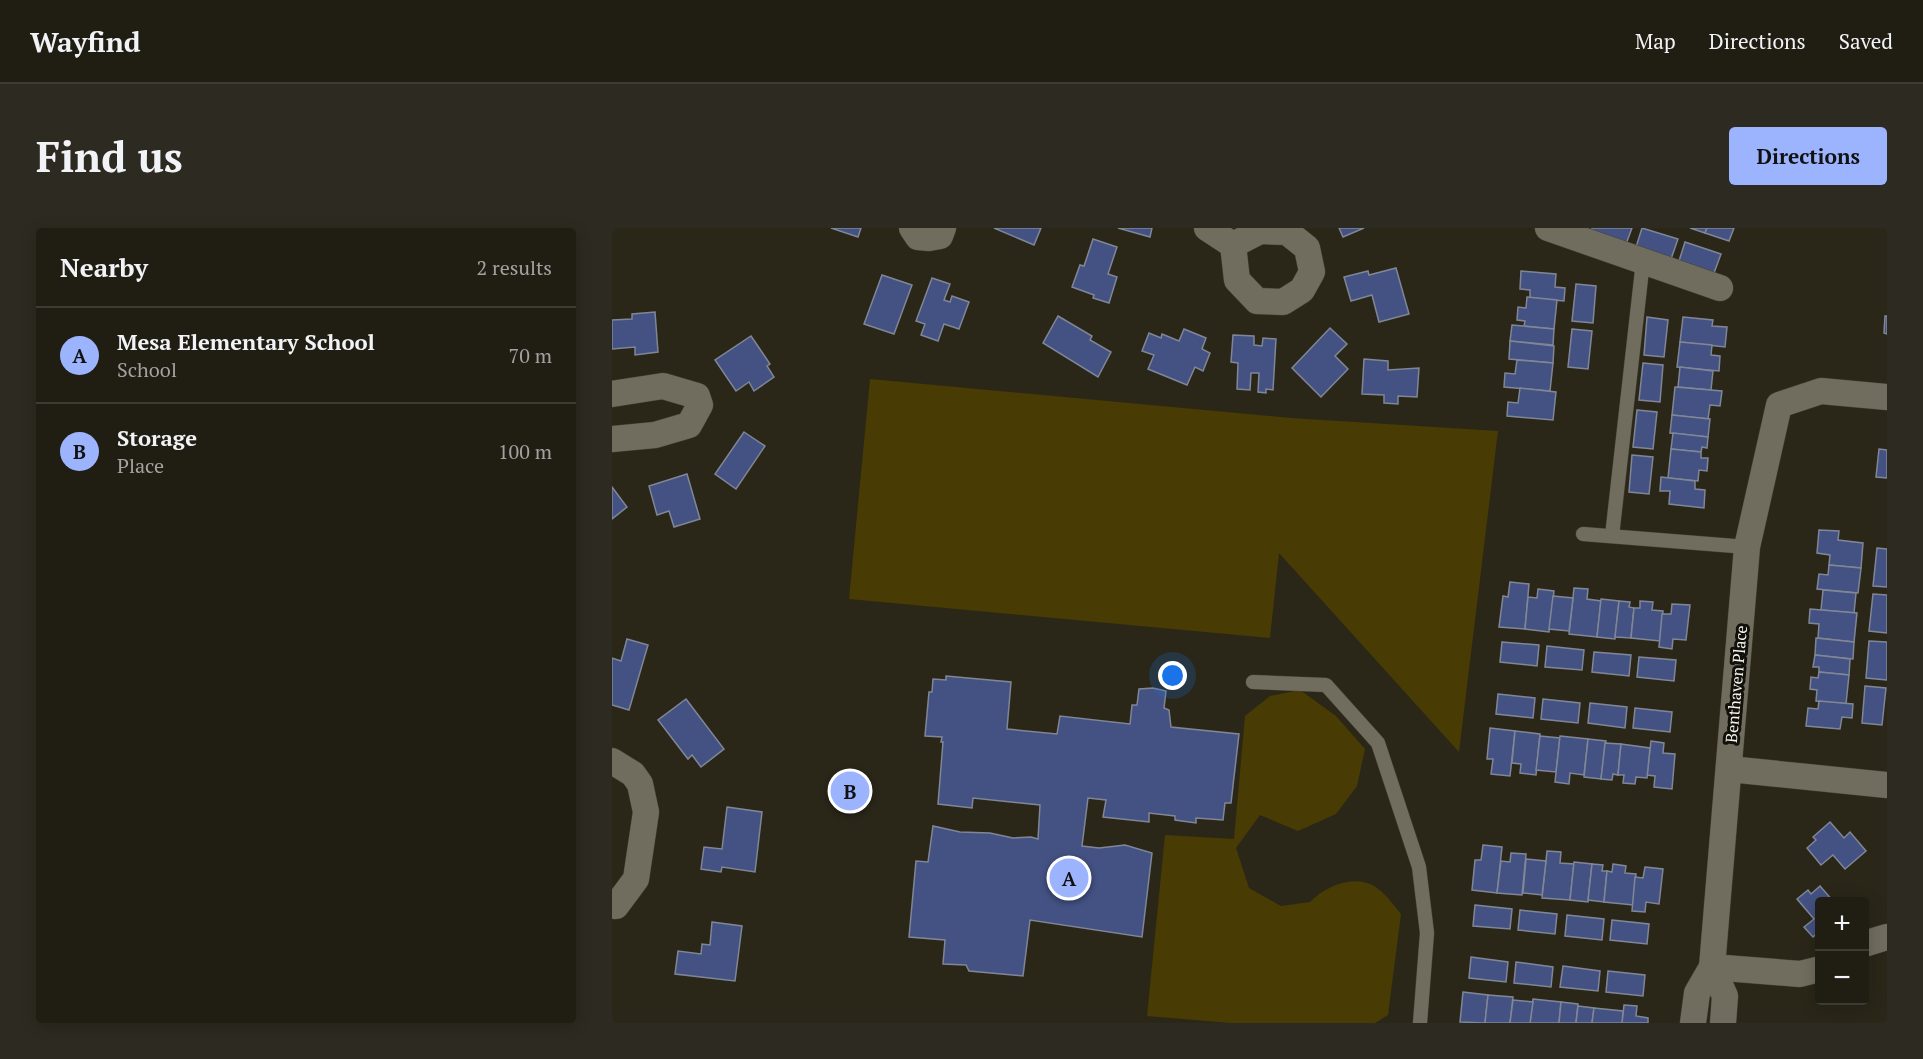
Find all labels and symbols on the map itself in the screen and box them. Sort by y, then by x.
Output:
street label: Benthaven Place [1720,624,1752,744]
your location [1158,661,1187,690]
pin: B [830,768,870,814]
pin: A [1050,856,1088,900]

